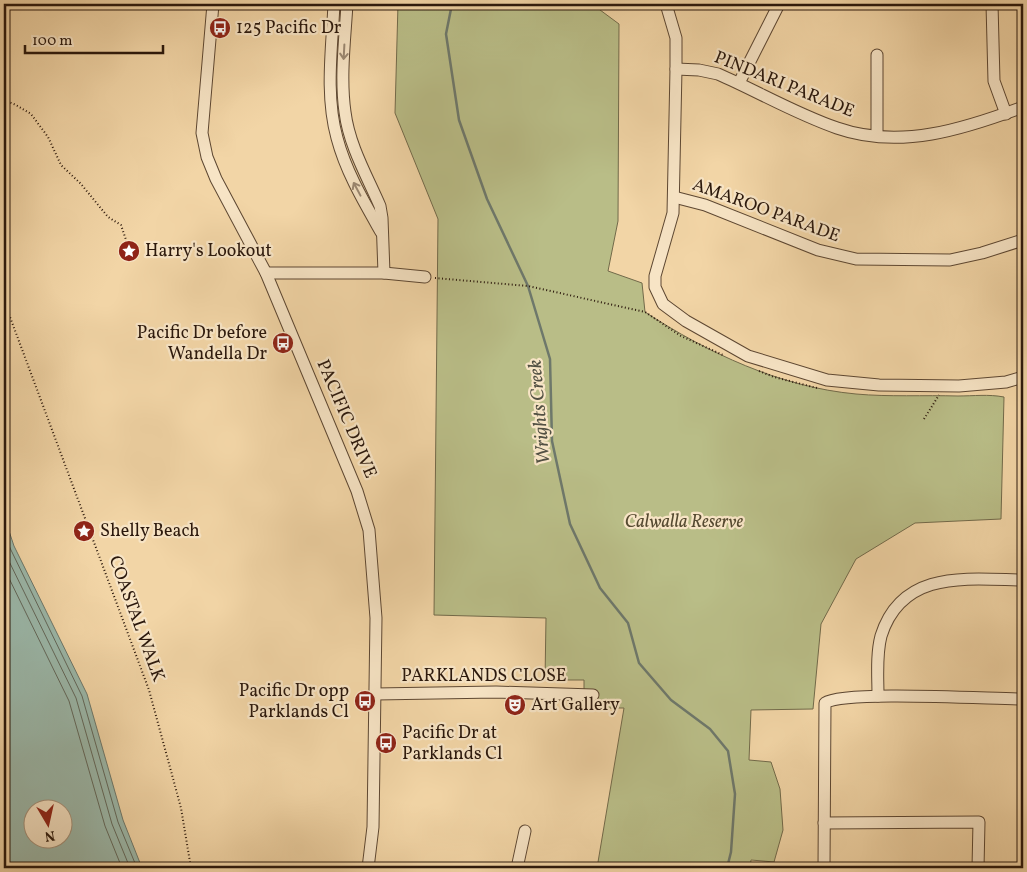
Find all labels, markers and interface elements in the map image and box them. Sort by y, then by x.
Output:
bus stop icon: 125 Pacific Dr [208,16,232,40]
place label: 125 Pacific Dr [236,16,342,41]
scale bar [25,22,162,54]
text: 100 m [32,31,72,52]
one-way arrow [340,44,349,60]
street label: PINDARI PARADE [710,45,858,125]
street label: AMAROO PARADE [689,173,844,249]
one-way arrow [352,182,362,197]
place icon: Harry's Lookout [117,239,141,263]
place label: Harry's Lookout [145,239,272,264]
place label: Pacific Dr before Wandella Dr [137,321,267,367]
bus stop icon: Pacific Dr before Wandella Dr [271,331,295,355]
street label: PACIFIC DRIVE [310,356,382,482]
water label: Wrights Creek [522,358,558,465]
park label: Calwalla Reserve [625,510,744,535]
place icon: Shelly Beach [72,519,96,543]
place label: Shelly Beach [100,519,200,544]
street label: COASTAL WALK [102,553,170,685]
street label: PARKLANDS CLOSE [401,664,567,689]
place label: Pacific Dr opp Parklands Cl [239,679,349,725]
bus stop icon: Pacific Dr opp Parklands Cl [353,689,377,713]
theatre icon: Art Gallery [503,693,527,717]
place label: Art Gallery [531,693,620,718]
place label: Pacific Dr at Parklands Cl [402,721,502,767]
bus stop icon: Pacific Dr at Parklands Cl [374,731,398,755]
north arrow [22,800,72,850]
text: N [43,825,56,846]

